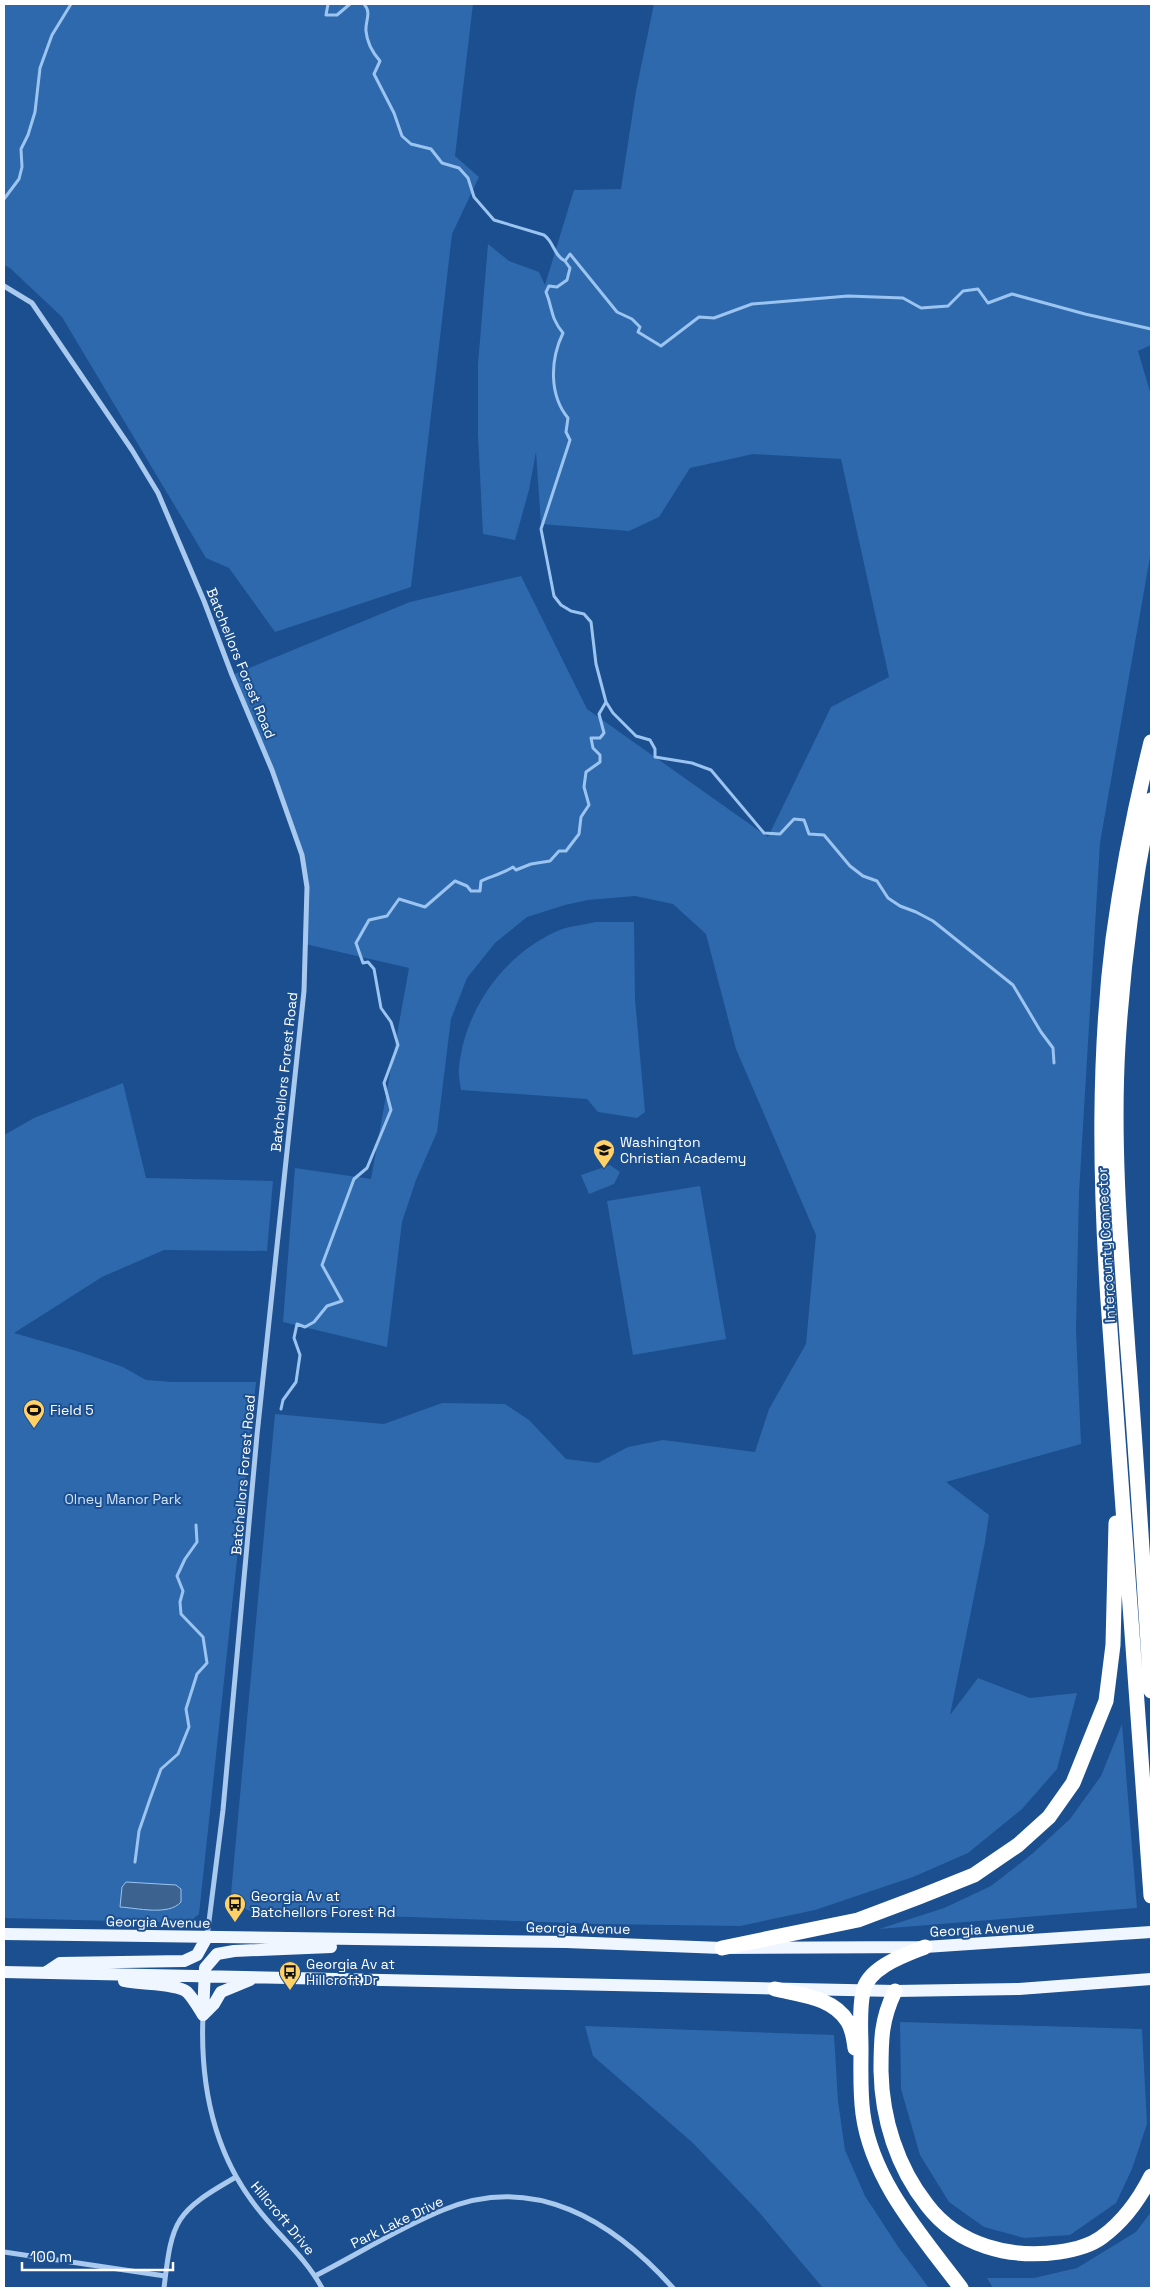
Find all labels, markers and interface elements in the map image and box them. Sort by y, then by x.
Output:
street label: Batchellors Forest Road [203,585,279,741]
street label: Batchellors Forest Road [267,991,301,1153]
place label: Washington Christian Academy [620,1133,746,1167]
school or university icon: Washington Christian Academy [592,1138,616,1169]
street label: Intercounty Connector [1093,1167,1119,1323]
street label: Batchellors Forest Road [227,1394,259,1556]
sports icon: Field 5 [22,1398,46,1429]
place label: Field 5 [50,1401,94,1419]
park label: Olney Manor Park [64,1490,182,1508]
place label: Georgia Av at Batchellors Forest Rd [251,1887,395,1921]
bus stop icon: Georgia Av at Batchellors Forest Rd [223,1892,247,1923]
street label: Georgia Avenue [106,1912,210,1932]
street label: Georgia Avenue [929,1917,1035,1941]
street label: Georgia Avenue [526,1918,630,1938]
place label: Georgia Av at Hillcroft Dr [306,1955,395,1989]
bus stop icon: Georgia Av at Hillcroft Dr [278,1960,302,1991]
street label: Hillcroft Drive [247,2177,319,2259]
street label: Park Lake Drive [348,2192,446,2252]
scale bar [22,2240,174,2272]
text: 100 m [30,2247,72,2266]

